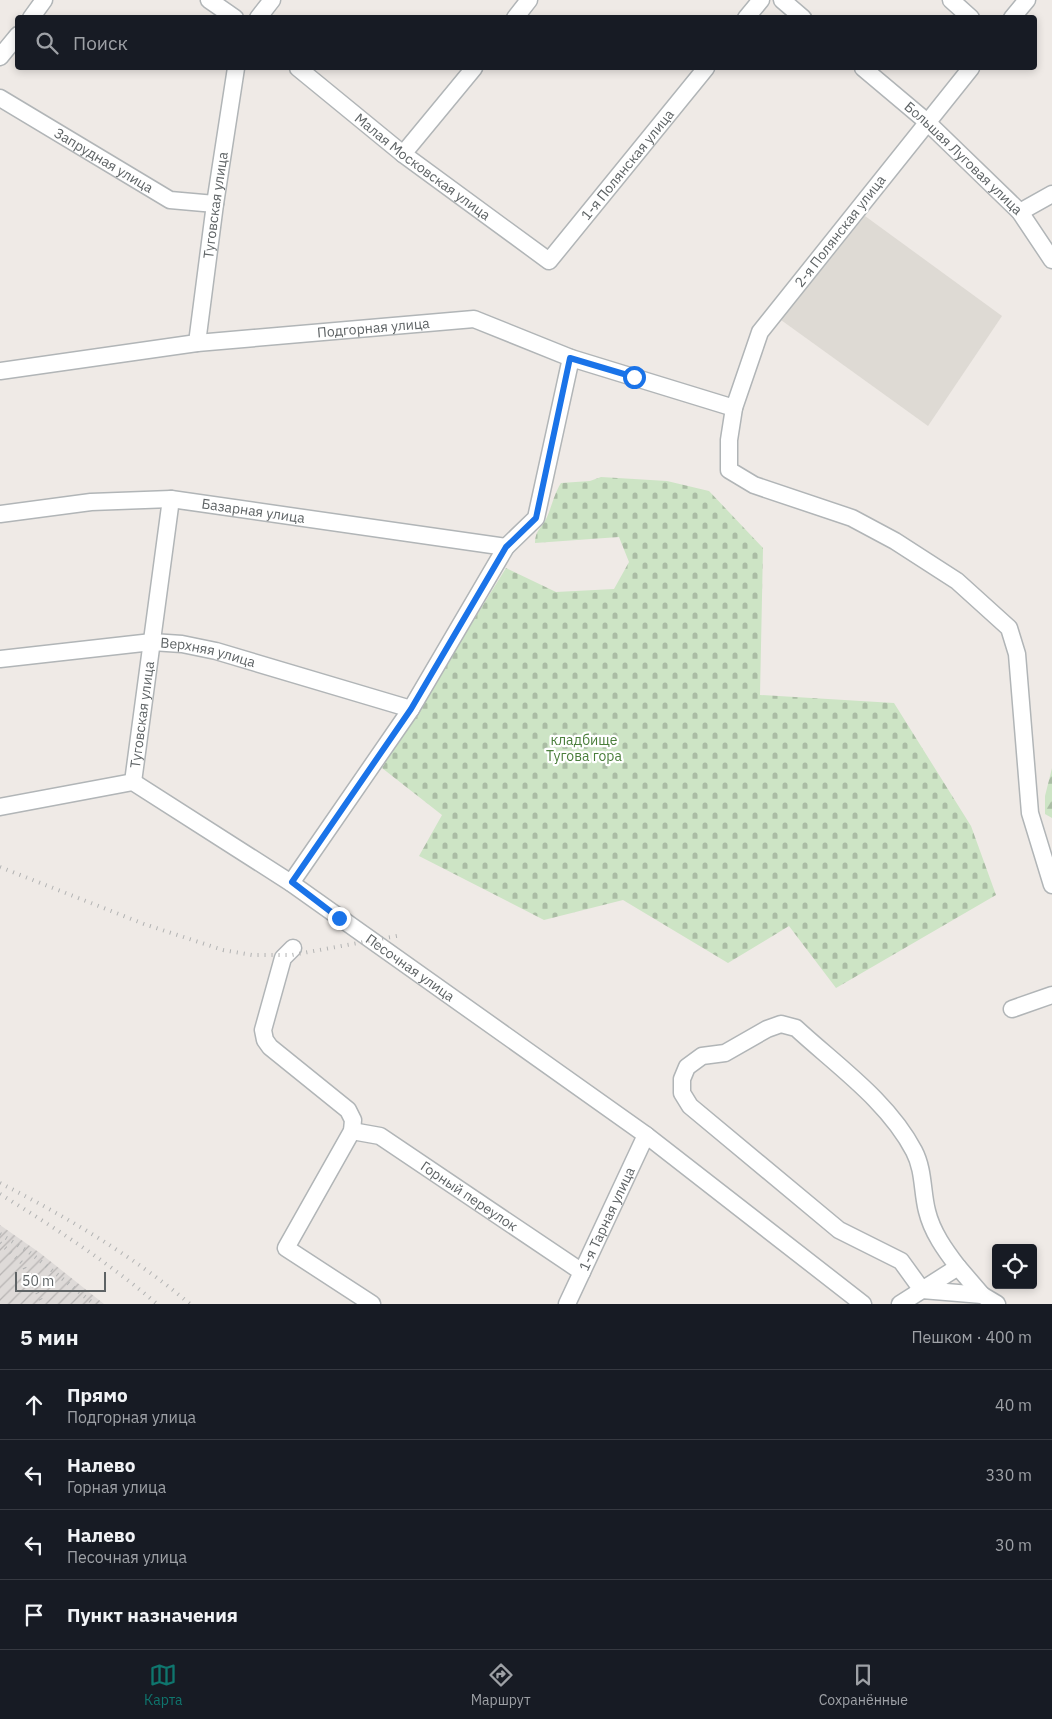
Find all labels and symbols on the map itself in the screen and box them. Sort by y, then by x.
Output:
street label: Большая Луговая улица [901,98,1027,219]
street label: 1-я Полянская улица [577,105,678,224]
street label: Малая Московская улица [351,109,495,224]
street label: Запрудная улица [51,124,157,197]
street label: Туговская улица [199,150,232,260]
street label: 2-я Полянская улица [791,171,890,291]
street label: Подгорная улица [316,314,431,342]
route start [623,366,646,389]
street label: Базарная улица [200,494,307,527]
street label: Верхняя улица [160,634,258,671]
street label: Туговская улица [126,660,158,769]
park label: кладбище Тугова гора [546,731,622,765]
route end [328,907,351,930]
street label: Песочная улица [362,930,459,1006]
street label: Горный переулок [417,1157,521,1235]
street label: 1-я Тарная улица [575,1163,639,1274]
scale bar [15,1269,106,1292]

